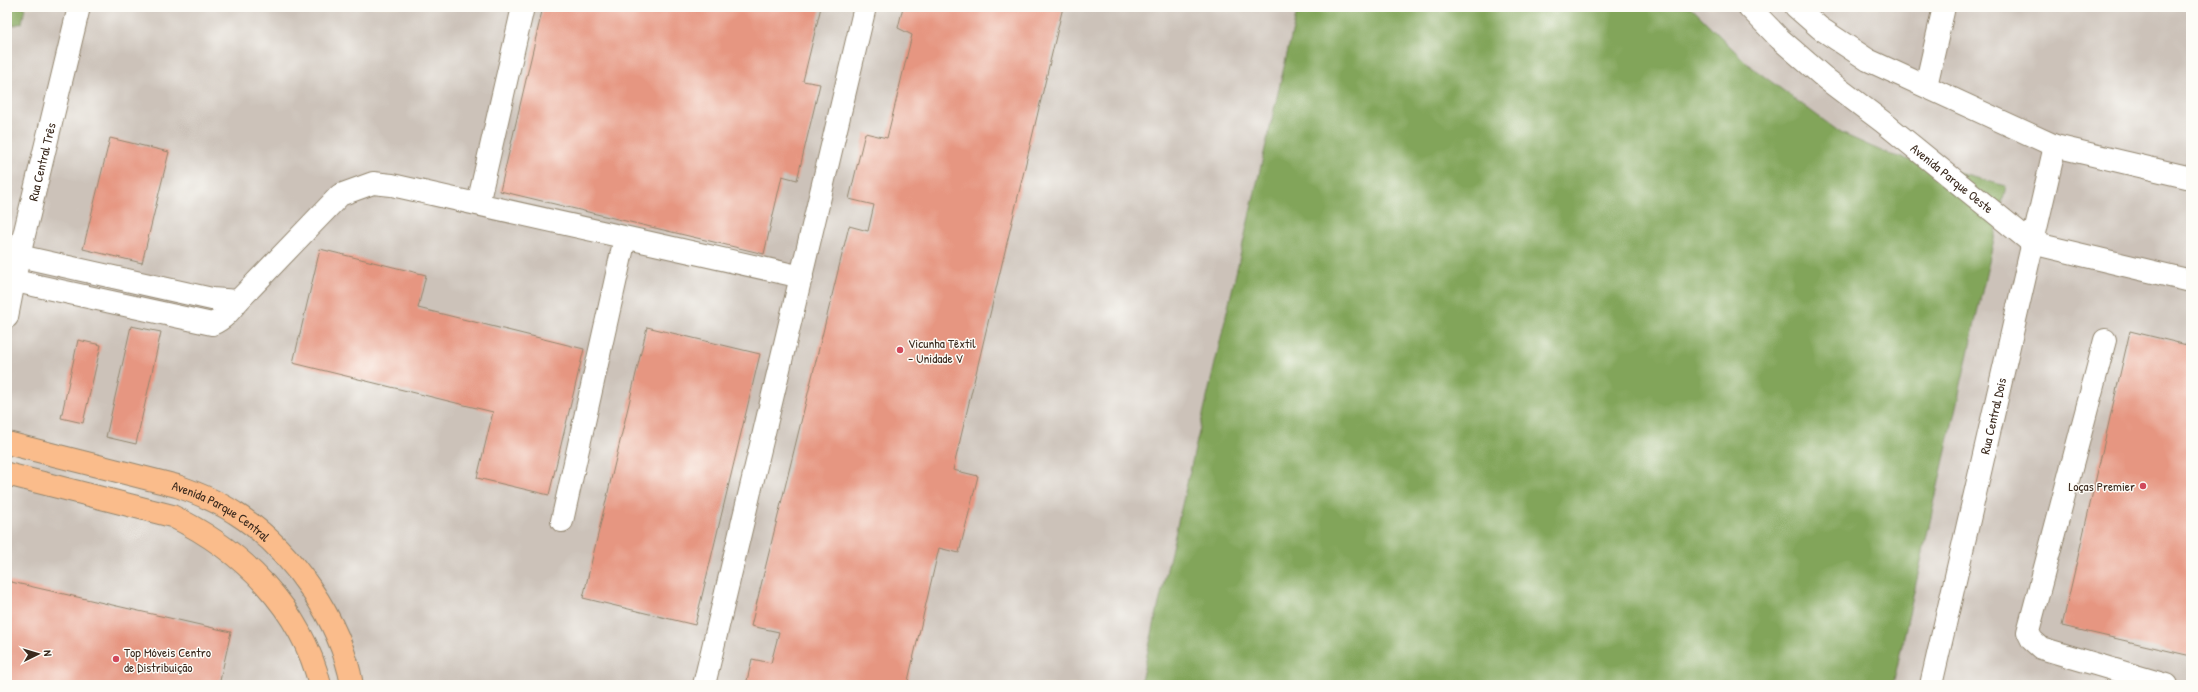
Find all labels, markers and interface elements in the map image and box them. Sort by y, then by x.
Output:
street label: Rua Central Três [24,121,60,203]
street label: Avenida Parque Oeste [1907,139,1997,217]
place label: Vicunha Têxtil - Unidade V [908,334,976,367]
marker: Vicunha Têxtil - Unidade V [895,345,905,355]
street label: Rua Central Dois [1975,376,2010,456]
street label: Avenida Parque Central [170,476,275,546]
place label: Loças Premier [2068,477,2135,495]
marker: Loças Premier [2138,481,2148,491]
north arrow [18,634,58,674]
place label: Top Móveis Centro de Distribuição [124,643,211,676]
text: N [41,650,55,657]
marker: Top Móveis Centro de Distribuição [111,654,121,664]

